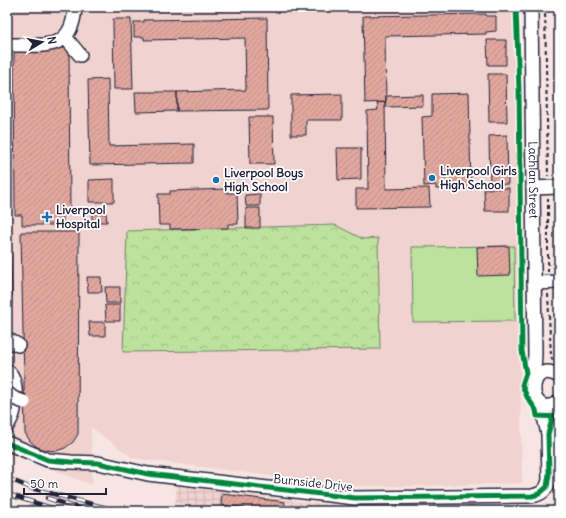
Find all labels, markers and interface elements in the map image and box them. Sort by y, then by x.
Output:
north arrow [22,22,62,62]
text: N [44,35,59,45]
street label: Lachlan Street [526,141,541,219]
place label: Liverpool Girls High School [440,163,517,193]
place label: Liverpool Boys High School [224,165,304,195]
marker: Liverpool Girls High School [427,173,437,183]
marker: Liverpool Boys High School [211,175,221,185]
place label: Liverpool Hospital [56,202,106,232]
marker: Liverpool Hospital [41,211,53,223]
scale bar [24,470,106,496]
street label: Burnside Drive [273,471,353,494]
text: 50 m [30,476,59,491]

